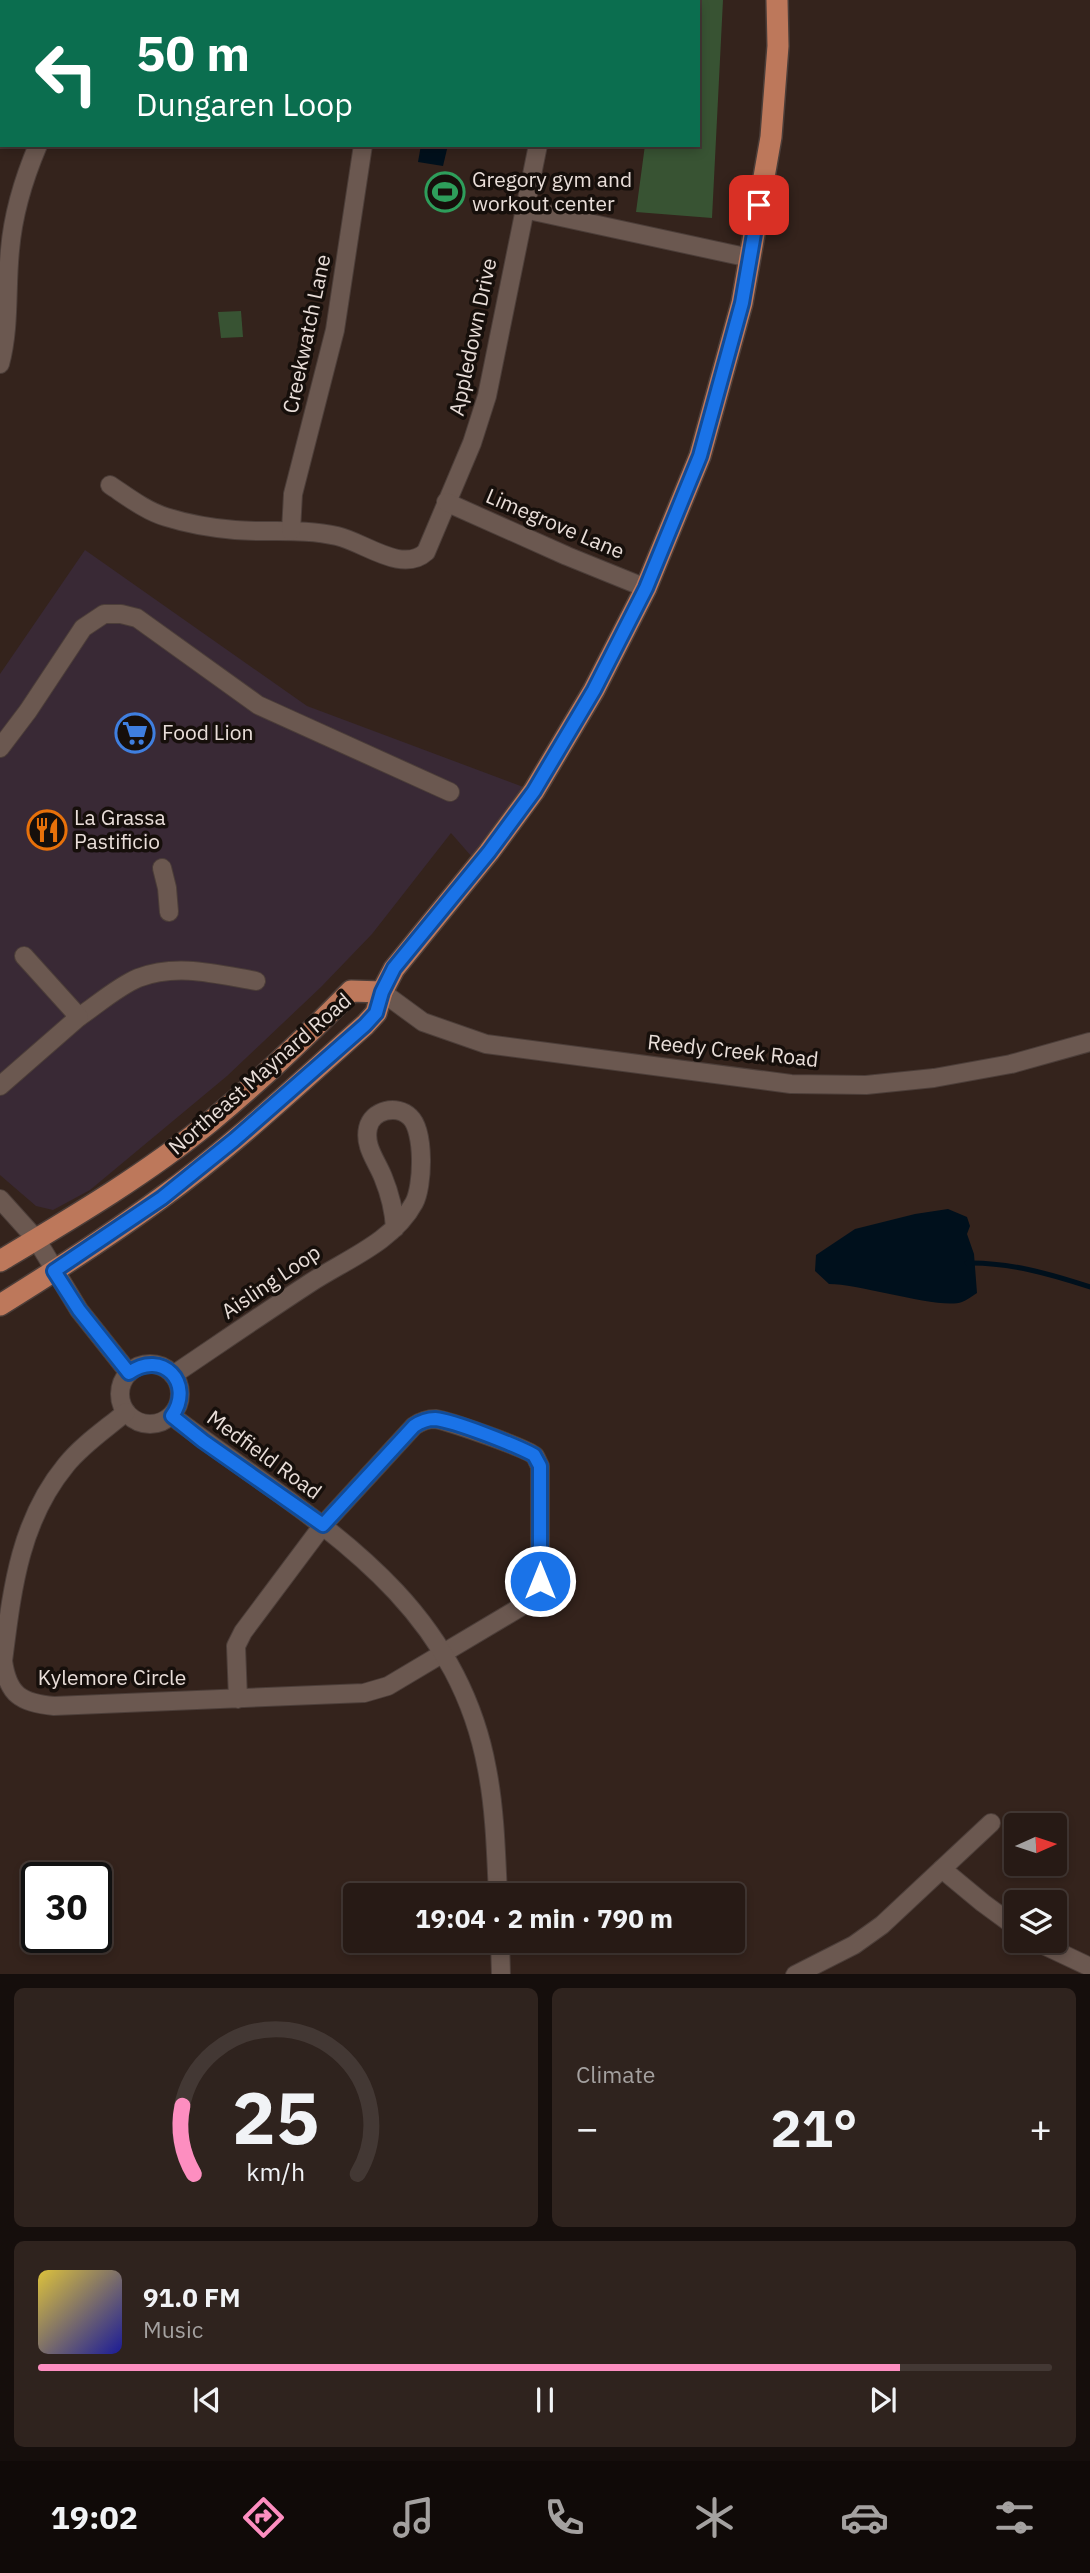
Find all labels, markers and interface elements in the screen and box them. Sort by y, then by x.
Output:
text: 50 m [136,21,250,84]
icon: left [21,28,112,119]
text: Dungaren Loop [136,83,353,125]
place label: Gregory gym and workout center [472,165,632,217]
sports icon: Gregory gym and workout center [424,171,466,213]
pin [729,175,789,235]
icon: arrive [740,186,778,224]
street label: Creekwatch Lane [276,252,337,416]
street label: Appledown Drive [442,255,502,418]
street label: Limegrove Lane [482,481,629,565]
supermarket icon: Food Lion [114,712,156,754]
place label: Food Lion [162,718,253,746]
place label: La Grassa Pastificio [74,803,166,855]
restaurant icon: La Grassa Pastificio [26,809,68,851]
street label: Northeast Maynard Road [162,986,357,1160]
street label: Reedy Creek Road [646,1027,820,1073]
street label: Aisling Loop [215,1238,325,1325]
street label: Medfield Road [202,1403,328,1505]
position arrow [503,1544,577,1618]
street label: Kylemore Circle [38,1663,186,1691]
north arrow [1004,1813,1068,1876]
map controls [1004,1813,1067,1953]
speed limit sign: 30 [21,1862,112,1953]
button: layers [1004,1890,1067,1953]
text: 19:04 · 2 min · 790 m [415,1901,673,1935]
text: Climate [576,2059,655,2089]
text: 25 [232,2069,320,2164]
text: 21° [771,2094,857,2161]
text: − [576,2103,599,2152]
text: + [1029,2103,1052,2152]
text: km/h [247,2154,305,2187]
text: 91.0 FM [143,2280,241,2314]
text: Music [143,2314,203,2344]
icon: previous [188,2381,226,2419]
icon: pause [526,2381,564,2419]
icon: next [864,2381,902,2419]
icon: directions [239,2493,288,2542]
icon: music [389,2493,438,2542]
icon: phone [540,2493,589,2542]
icon: climate [690,2493,739,2542]
icon: car [840,2493,889,2542]
icon: filters [990,2493,1039,2542]
text: 19:02 [51,2496,138,2538]

